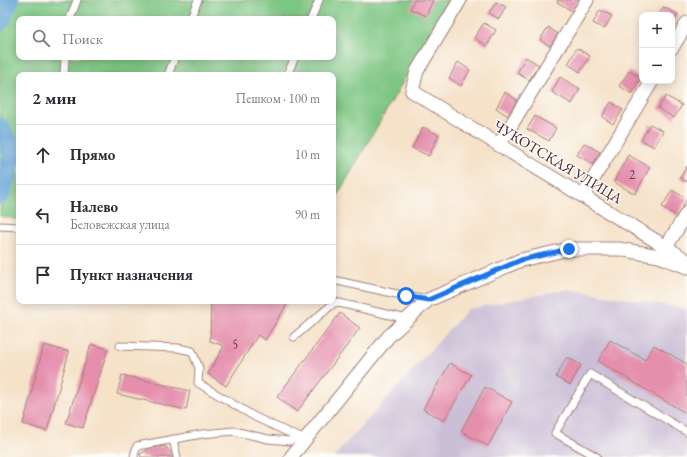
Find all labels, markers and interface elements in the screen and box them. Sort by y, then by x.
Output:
map controls [639,12,675,84]
button: + [639,12,675,48]
search box [16,16,336,60]
icon: search [30,27,52,49]
text: Поиск [62,29,103,48]
button: − [639,48,675,84]
text: 2 мин [32,87,76,109]
text: Пешком · 100 m [236,90,320,107]
street label: ЧУКОТСКАЯ УЛИЦА [490,116,627,208]
icon: ahead [32,144,54,166]
text: Прямо [70,145,115,164]
text: 10 m [295,146,320,163]
house number: 2 [629,166,636,183]
text: Налево [70,197,118,216]
icon: left [32,204,54,226]
text: 90 m [295,206,320,223]
text: Беловежская улица [70,216,170,233]
route end [560,240,578,258]
icon: arrive [32,264,54,286]
text: Пункт назначения [70,265,193,284]
route start [397,287,415,305]
house number: 5 [232,336,238,353]

